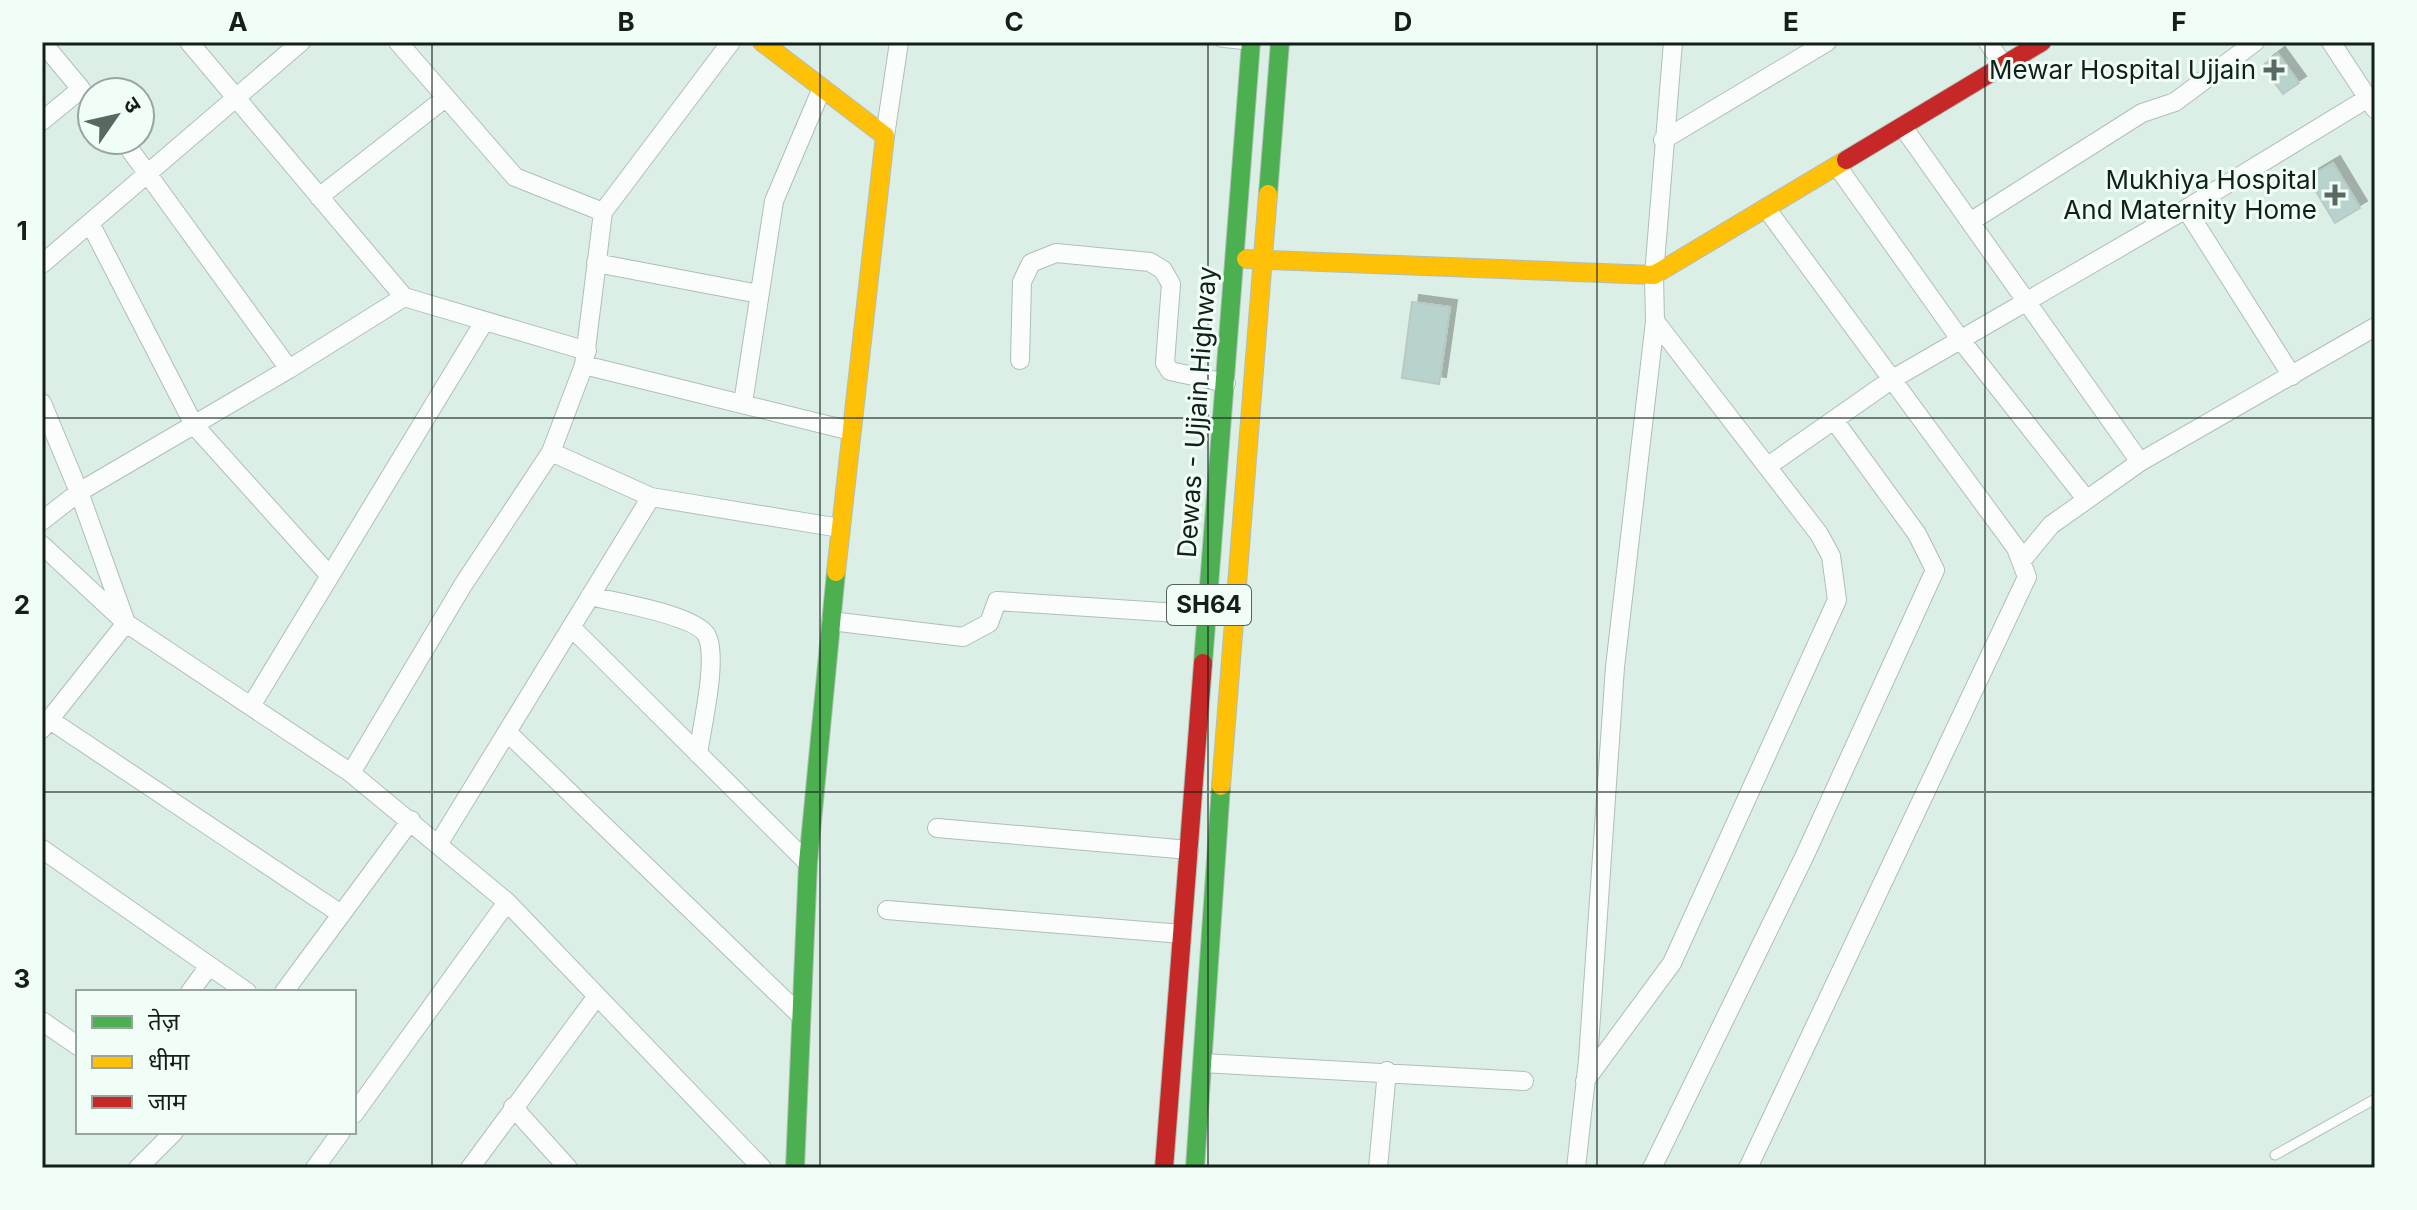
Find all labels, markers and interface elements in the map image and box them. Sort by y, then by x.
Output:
text: A [228,6,248,37]
text: B [617,6,635,37]
text: C [1004,6,1024,37]
text: D [1394,6,1412,37]
text: E [1783,6,1799,37]
text: F [2171,6,2187,37]
place label: Mewar Hospital Ujjain [1989,54,2256,85]
marker: Mewar Hospital Ujjain [2263,59,2285,81]
north arrow [76,76,156,156]
text: उ [118,92,148,118]
place label: Mukhiya Hospital And Maternity Home [2063,164,2317,225]
marker: Mukhiya Hospital And Maternity Home [2324,184,2346,206]
text: 1 [16,215,28,246]
street label: Dewas - Ujjain Highway [1171,265,1222,559]
road number: SH64 [1167,585,1251,625]
text: 2 [14,589,30,620]
text: 3 [14,963,30,994]
legend [76,990,356,1134]
text: तेज़ [148,1007,181,1036]
text: धीमा [148,1047,190,1076]
text: जाम [148,1087,187,1116]

